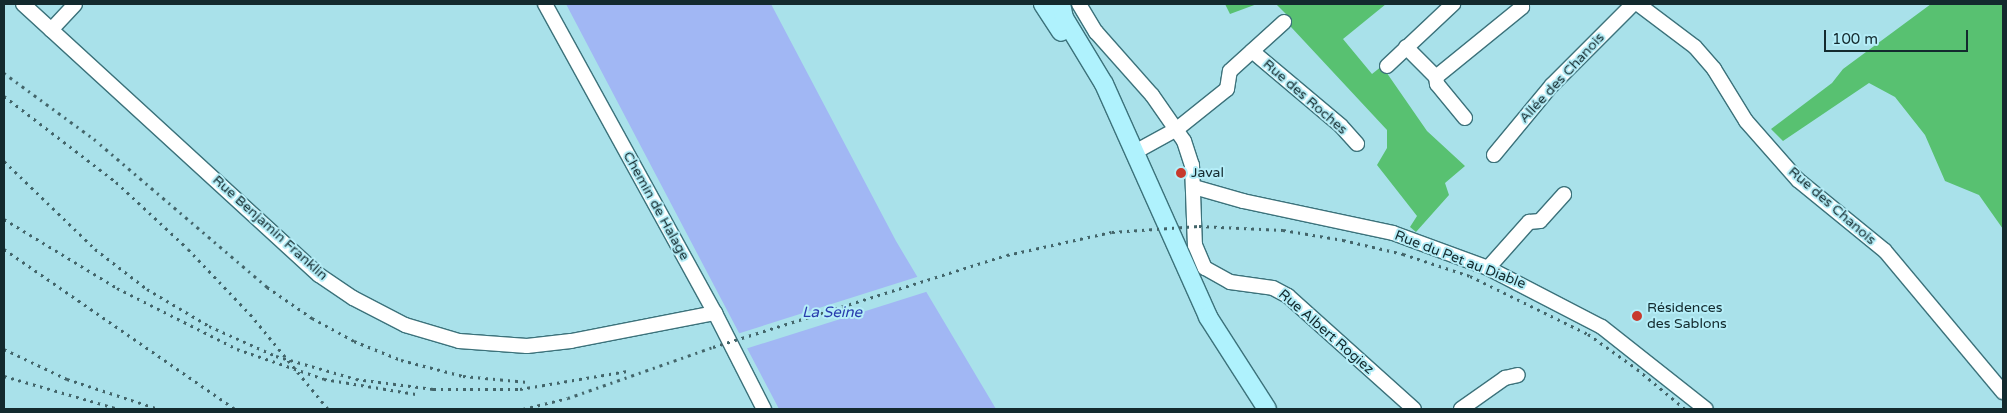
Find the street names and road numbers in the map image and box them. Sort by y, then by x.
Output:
street label: Allée des Chanois [1516,29,1608,127]
street label: Rue des Roches [1259,56,1351,138]
street label: Chemin de Halage [619,149,693,263]
street label: Rue des Chanois [1785,163,1879,249]
street label: Rue Benjamin Franklin [209,172,331,284]
street label: Rue du Pet au Diable [1392,227,1528,293]
street label: Rue Albert Rogiez [1275,286,1377,378]

